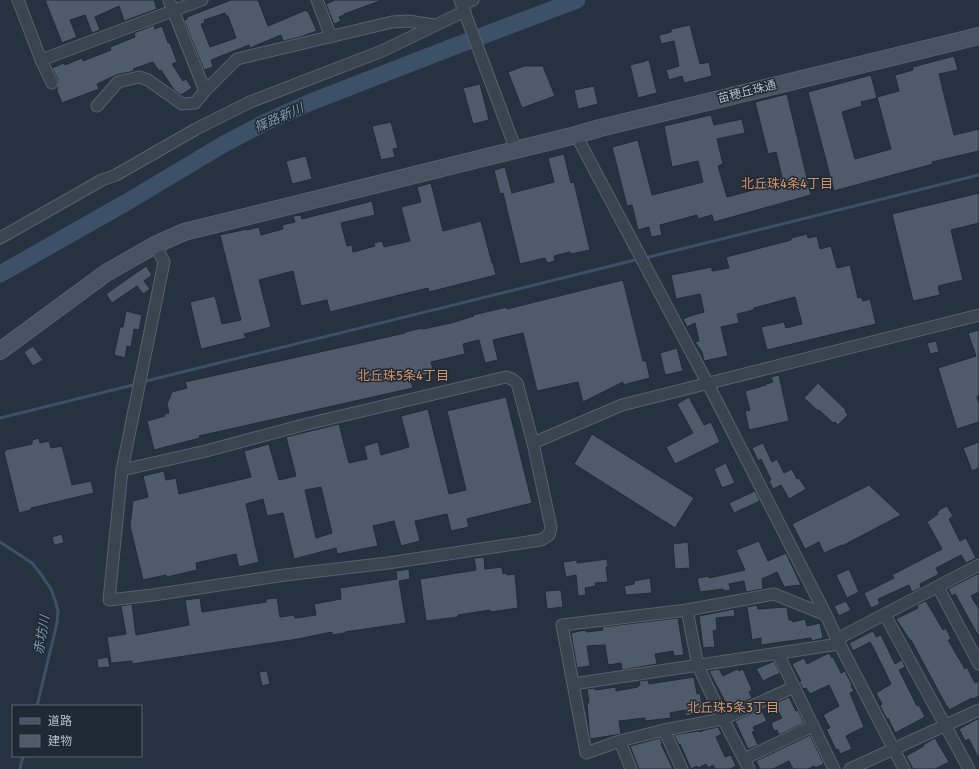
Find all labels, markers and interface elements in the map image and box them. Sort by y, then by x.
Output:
street label: 苗穂丘珠通 [716,77,778,107]
water label: 篠路新川 [252,99,308,136]
district label: 北丘珠4条4丁目 [741,176,833,192]
district label: 北丘珠5条4丁目 [357,368,449,384]
water label: 赤坊川 [31,612,54,656]
district label: 北丘珠5条3丁目 [687,700,779,716]
legend [12,705,142,757]
text: 道路 [48,714,72,729]
text: 建物 [48,734,72,749]

